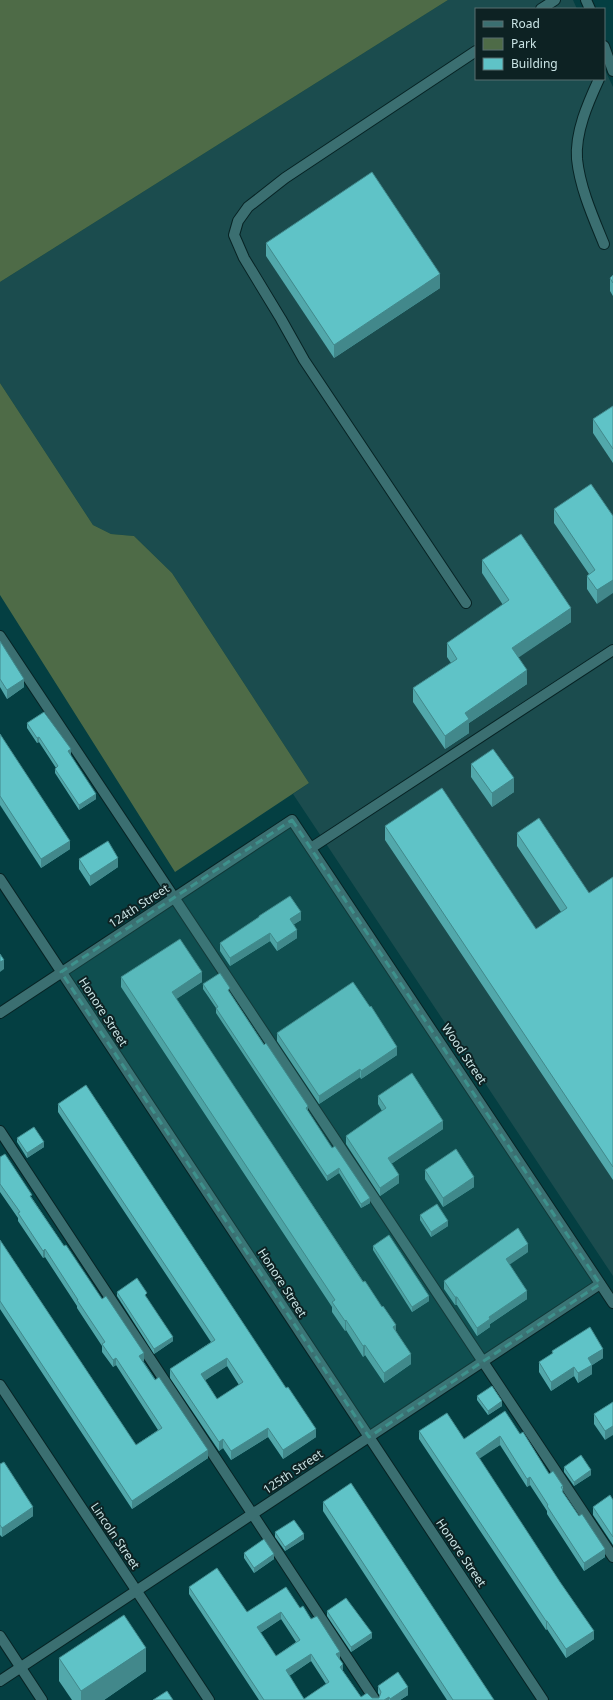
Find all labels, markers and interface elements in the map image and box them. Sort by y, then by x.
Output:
legend [475,8,605,80]
text: Road [511,15,540,32]
text: Park [511,35,537,52]
text: Building [511,55,558,72]
street label: 124th Street [105,879,173,931]
street label: Honore Street [75,974,132,1050]
street label: Wood Street [438,1020,491,1088]
street label: Honore Street [254,1245,311,1321]
street label: 125th Street [259,1445,327,1498]
street label: Lincoln Street [87,1499,144,1573]
street label: Honore Street [432,1515,491,1591]

